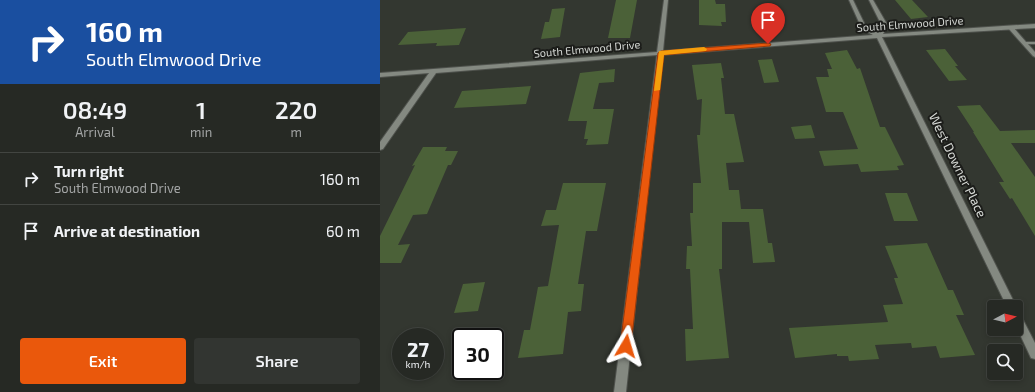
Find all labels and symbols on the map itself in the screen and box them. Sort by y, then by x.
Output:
pin [751,3,785,44]
street label: South Elmwood Drive [856,13,964,34]
street label: South Elmwood Drive [533,37,641,60]
street label: West Downer Place [926,110,990,220]
north arrow [987,300,1023,336]
position arrow [605,325,647,367]
speed limit sign: 30 [452,328,504,380]

